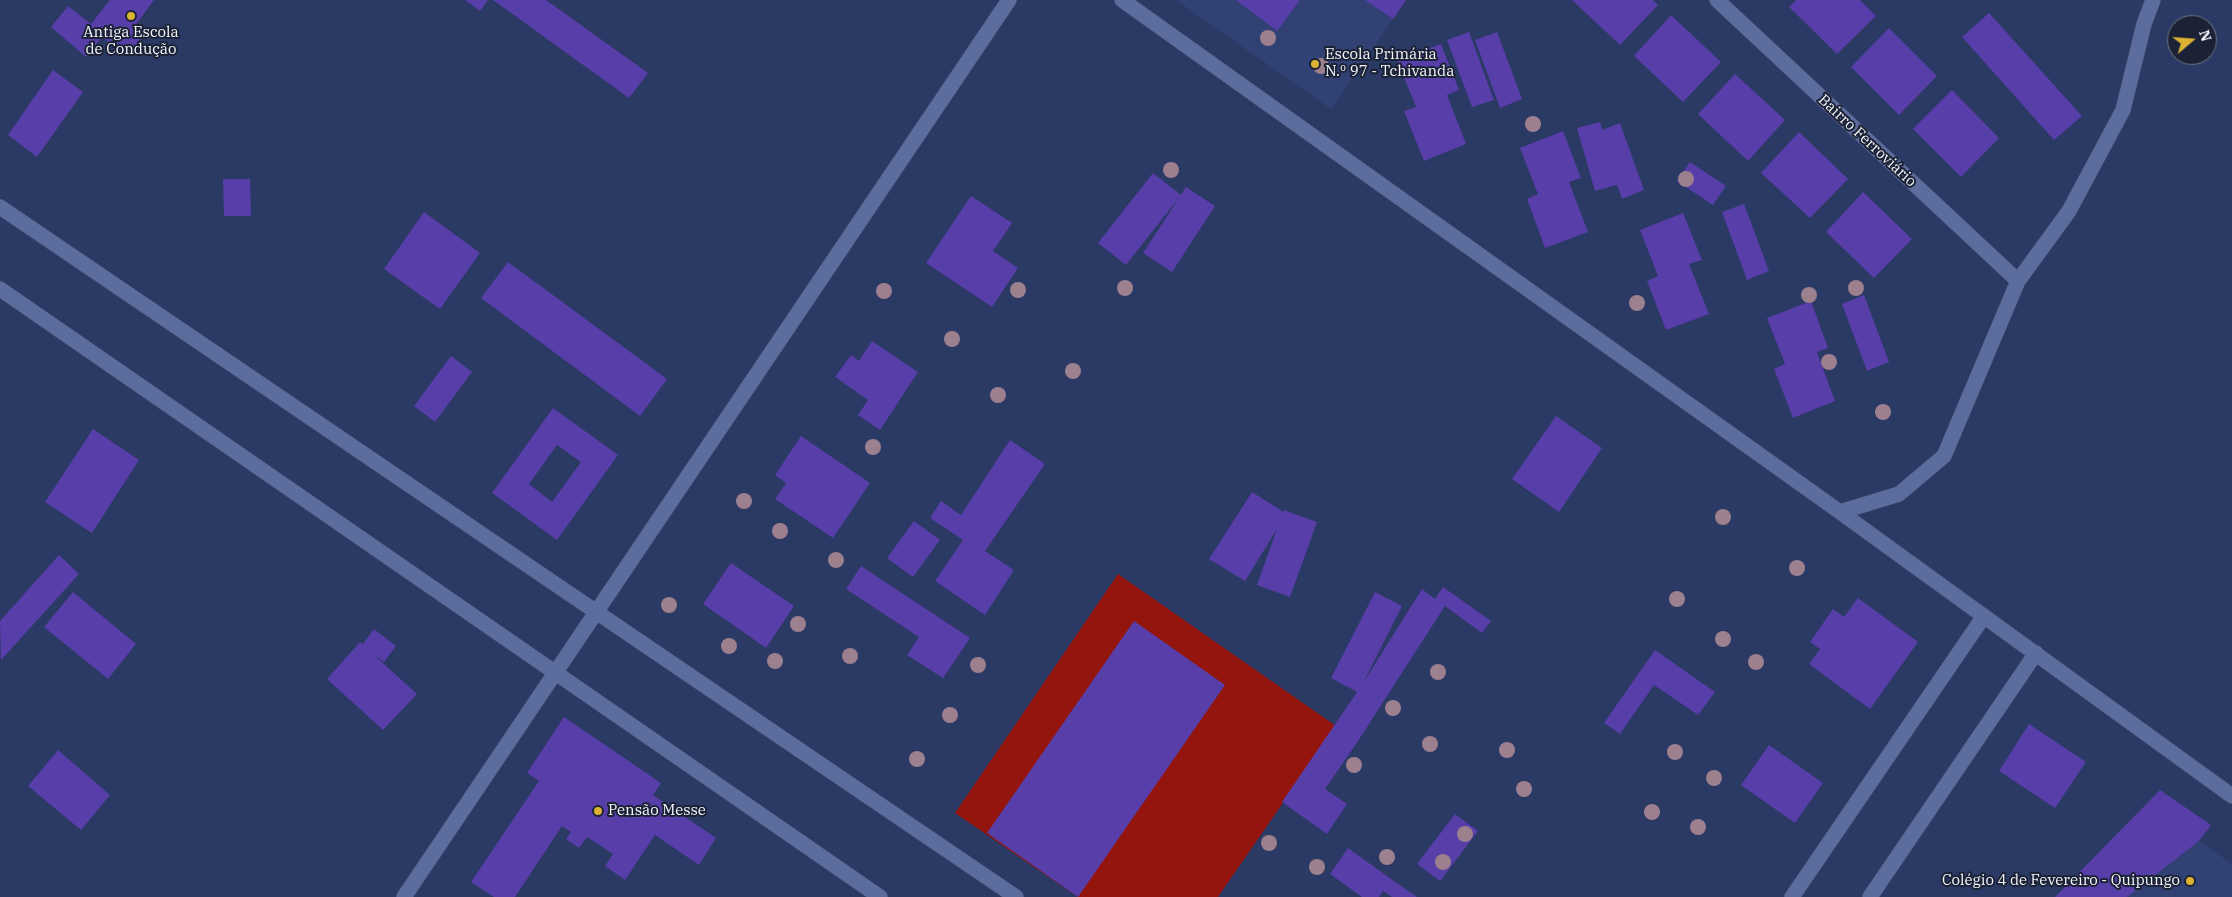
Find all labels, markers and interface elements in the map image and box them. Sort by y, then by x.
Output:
marker: Antiga Escola de Condução [125,10,137,22]
north arrow [2167,15,2217,65]
place label: Antiga Escola de Condução [83,24,179,59]
text: N [2195,28,2216,44]
place label: Escola Primária N.º 97 - Tchivanda [1325,46,1454,81]
marker: Escola Primária N.º 97 - Tchivanda [1309,58,1321,70]
street label: Bairro Ferroviário [1814,91,1920,191]
place label: Pensão Messe [608,802,706,820]
marker: Pensão Messe [592,805,604,817]
place label: Colégio 4 de Fevereiro - Quipungo [1942,872,2180,890]
marker: Colégio 4 de Fevereiro - Quipungo [2184,875,2196,887]

